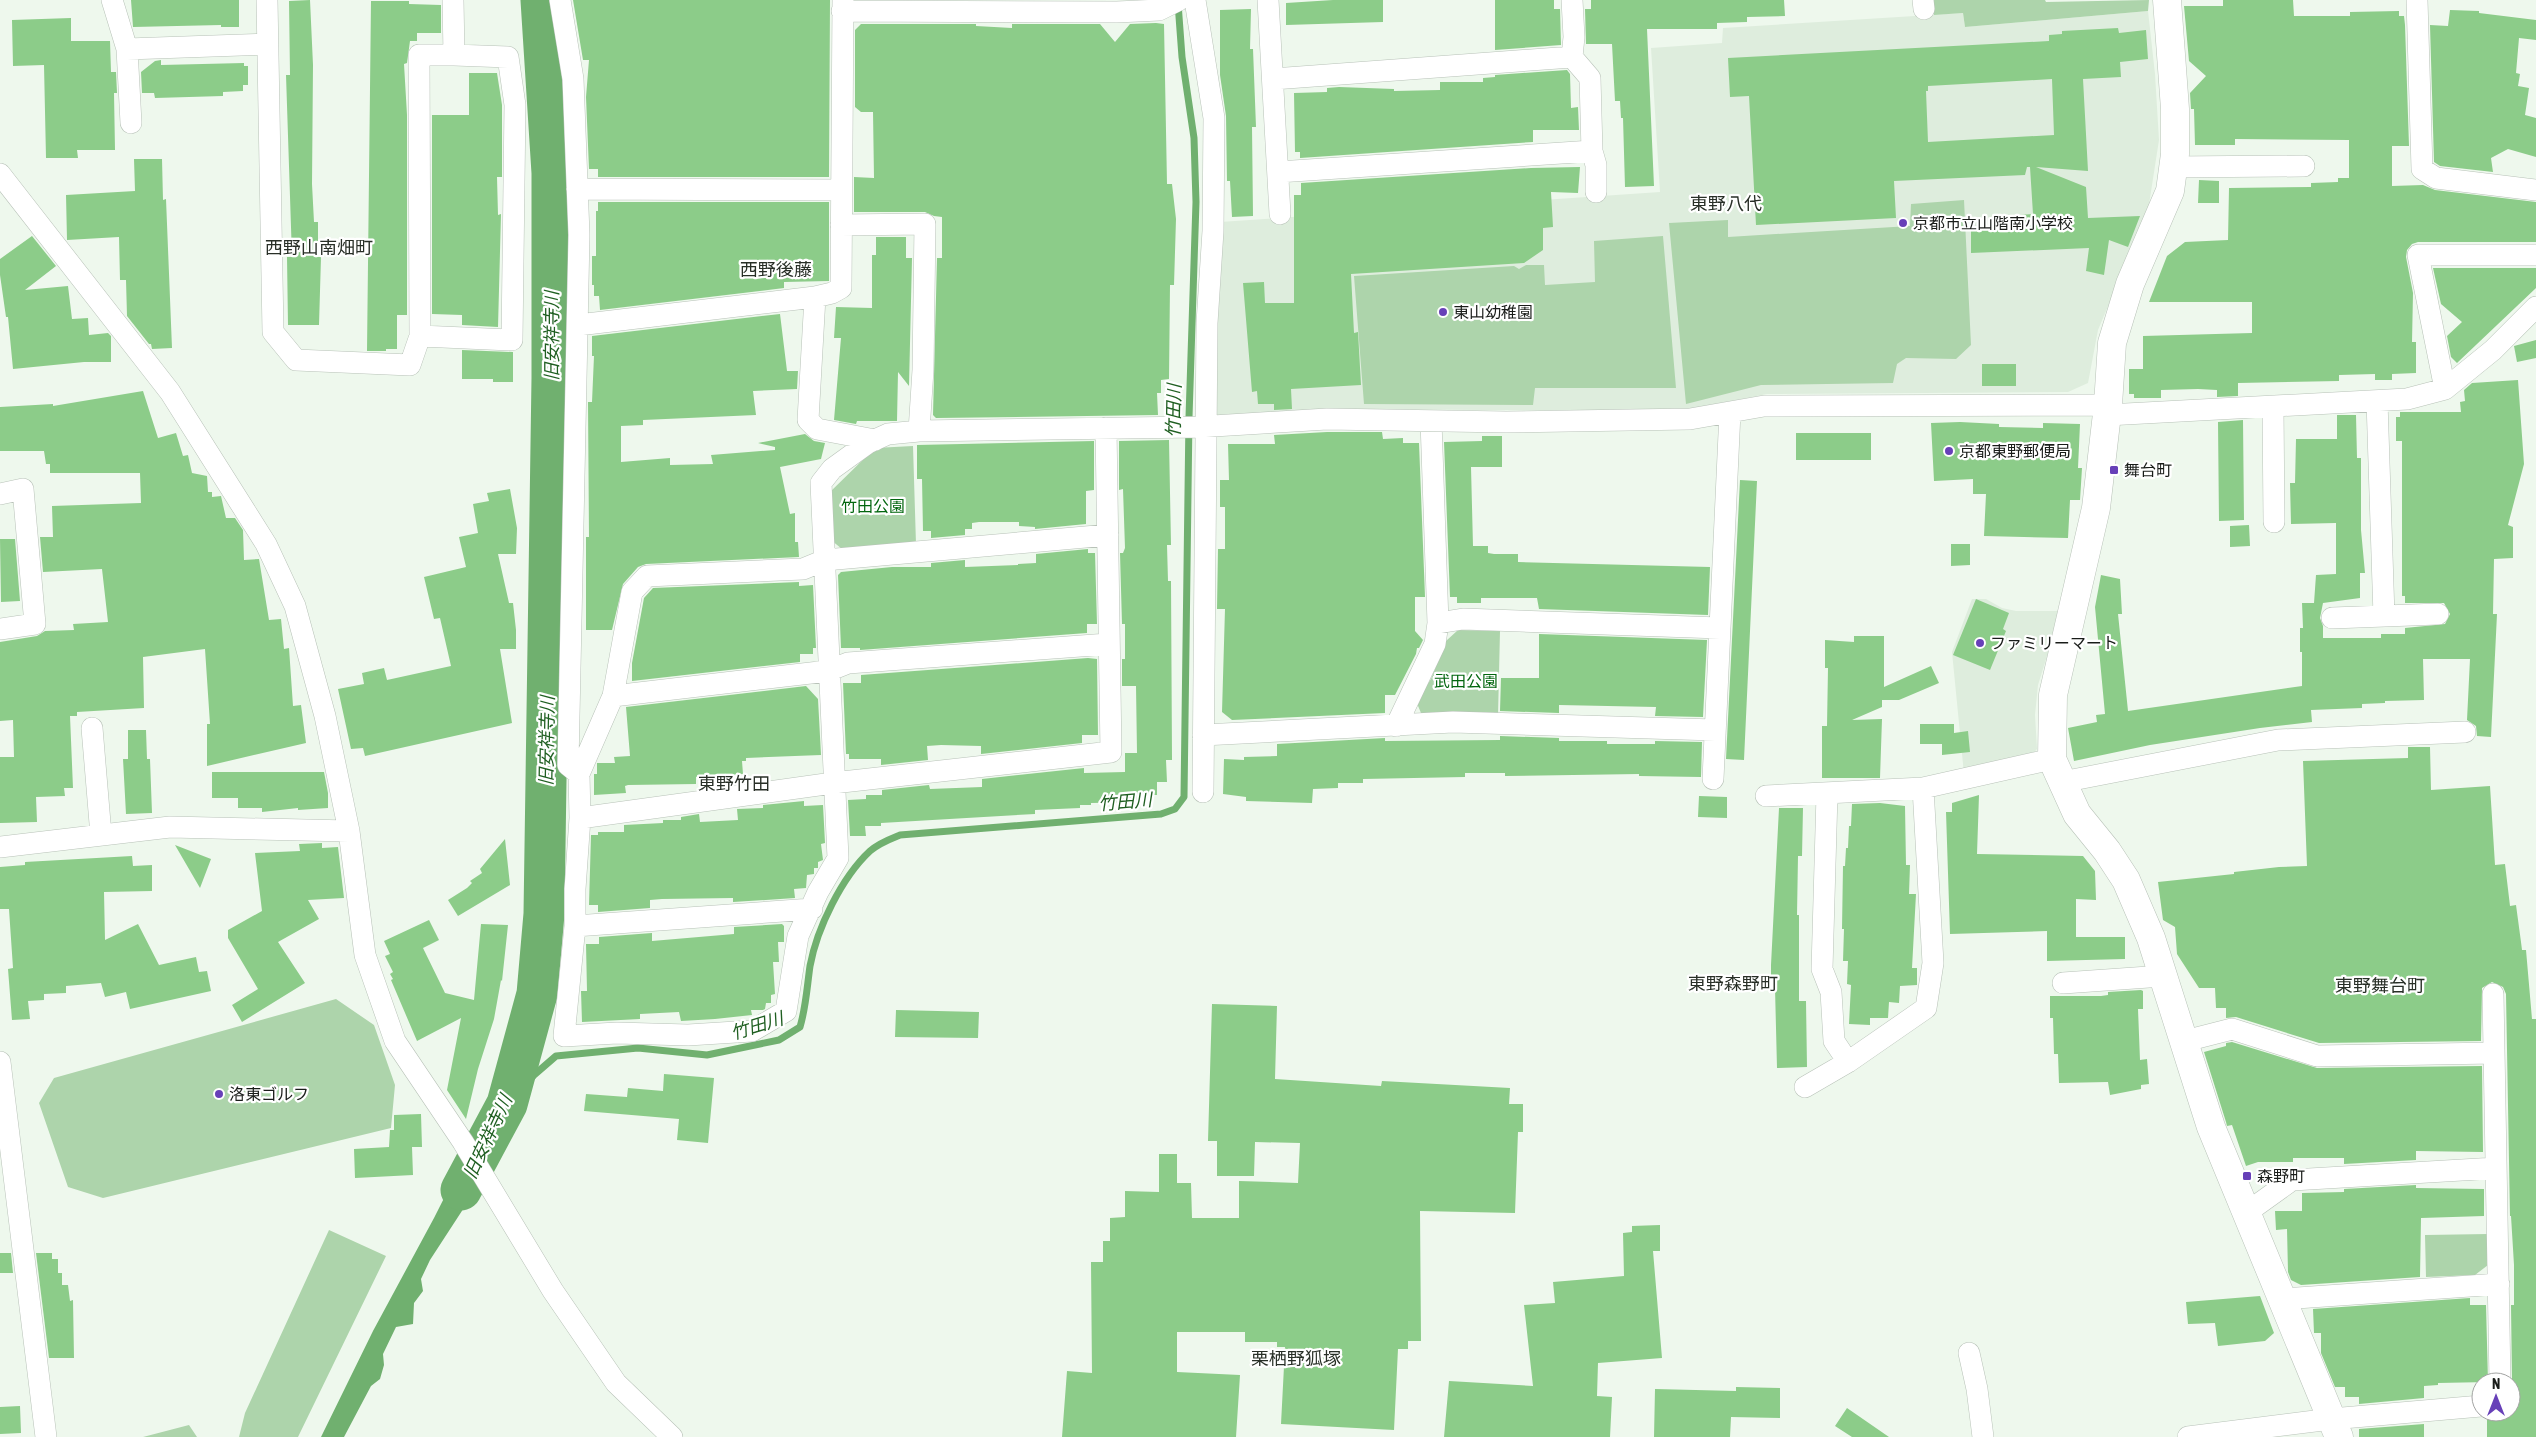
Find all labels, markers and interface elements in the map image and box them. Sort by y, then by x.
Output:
district label: 東野八代 [1690,193,1762,214]
place label: 京都市立山階南小学校 [1913,214,2073,232]
marker: 京都市立山階南小学校 [1897,217,1909,229]
district label: 西野山南畑町 [265,237,373,258]
district label: 西野後藤 [740,259,812,280]
water label: 旧安祥寺川 [541,289,562,381]
place label: 東山幼稚園 [1453,303,1533,321]
marker: 東山幼稚園 [1437,306,1449,318]
water label: 竹田川 [1163,382,1185,438]
place label: 京都東野郵便局 [1959,442,2071,460]
marker: 京都東野郵便局 [1943,445,1955,457]
place label: 舞台町 [2124,461,2172,479]
marker: 舞台町 [2108,464,2120,476]
park label: 竹田公園 [841,497,905,515]
place label: ファミリーマート [1990,634,2118,652]
marker: ファミリーマート [1974,637,1986,649]
park label: 武田公園 [1434,672,1498,690]
water label: 旧安祥寺川 [535,694,558,786]
district label: 東野竹田 [698,773,770,794]
water label: 竹田川 [1097,789,1155,814]
district label: 東野森野町 [1688,973,1778,994]
district label: 東野舞台町 [2335,975,2425,996]
water label: 竹田川 [728,1007,788,1043]
place label: 洛東ゴルフ [229,1085,309,1103]
marker: 洛東ゴルフ [213,1088,225,1100]
water label: 旧安祥寺川 [459,1090,517,1182]
place label: 森野町 [2257,1167,2305,1185]
marker: 森野町 [2241,1170,2253,1182]
district label: 栗栖野狐塚 [1251,1348,1341,1369]
north arrow [2471,1372,2521,1422]
text: N [2492,1376,2500,1392]

